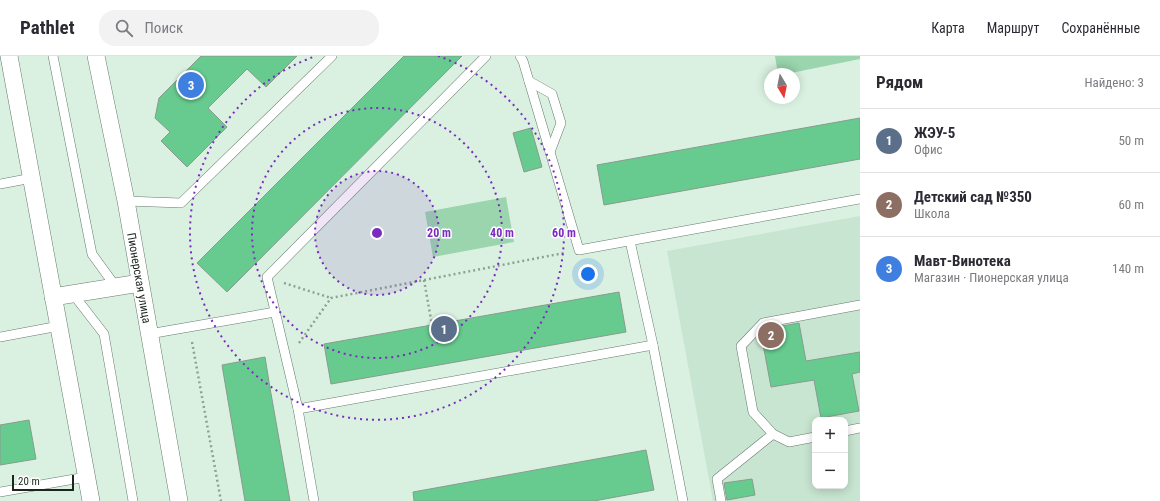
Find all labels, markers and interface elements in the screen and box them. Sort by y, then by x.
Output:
search box [99,10,379,46]
text: Pathlet [20,16,75,39]
icon: search [113,17,135,39]
text: Поиск [145,19,183,37]
text: Карта [931,20,965,36]
text: Маршрут [987,20,1039,36]
text: Сохранённые [1061,20,1140,36]
north arrow [764,68,800,104]
pin: 3 [178,70,204,100]
text: Рядом [876,72,923,92]
text: Найдено: 3 [1084,75,1144,90]
text: ЖЭУ-5 [914,124,955,142]
text: 1 [886,133,892,148]
text: 50 m [1118,133,1144,148]
text: Офис [914,142,943,157]
text: Детский сад №350 [914,188,1032,206]
text: 2 [886,197,892,212]
text: 60 m [1118,197,1144,212]
text: Школа [914,206,950,221]
centre of rings [370,226,384,240]
text: 20 m [427,226,451,240]
text: 40 m [490,226,514,240]
text: 60 m [552,226,576,240]
street label: Пионерская улица [124,232,154,325]
text: Мавт-Винотека [914,252,1011,270]
text: 3 [886,261,892,276]
text: 140 m [1112,261,1144,276]
your location [578,264,598,284]
text: Магазин · Пионерская улица [914,270,1069,285]
pin: 1 [431,314,457,344]
pin: 2 [758,320,784,350]
map controls [812,417,848,489]
button: + [812,417,848,453]
button: − [812,453,848,489]
scale bar [12,473,74,492]
text: 20 m [18,475,40,488]

